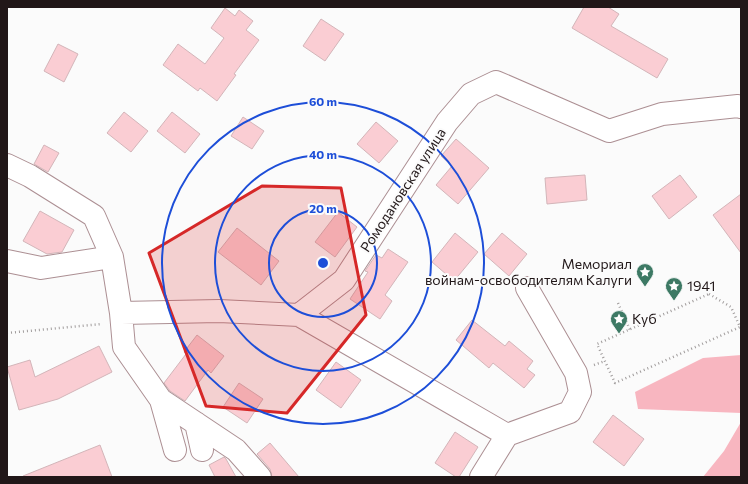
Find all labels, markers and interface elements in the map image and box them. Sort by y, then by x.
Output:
text: 60 m [309,94,337,108]
street label: Ромодановская улица [356,125,449,255]
text: 40 m [309,147,337,161]
text: 20 m [309,201,337,215]
place label: Мемориал войнам-освободителям Калуги [425,255,632,288]
centre of rings [316,256,330,270]
place icon: Мемориал войнам-освободителям Калуги [635,262,655,287]
place icon: 1941 [664,276,684,301]
place label: 1941 [687,277,715,294]
place icon: Куб [609,309,629,334]
place label: Куб [632,310,657,327]

